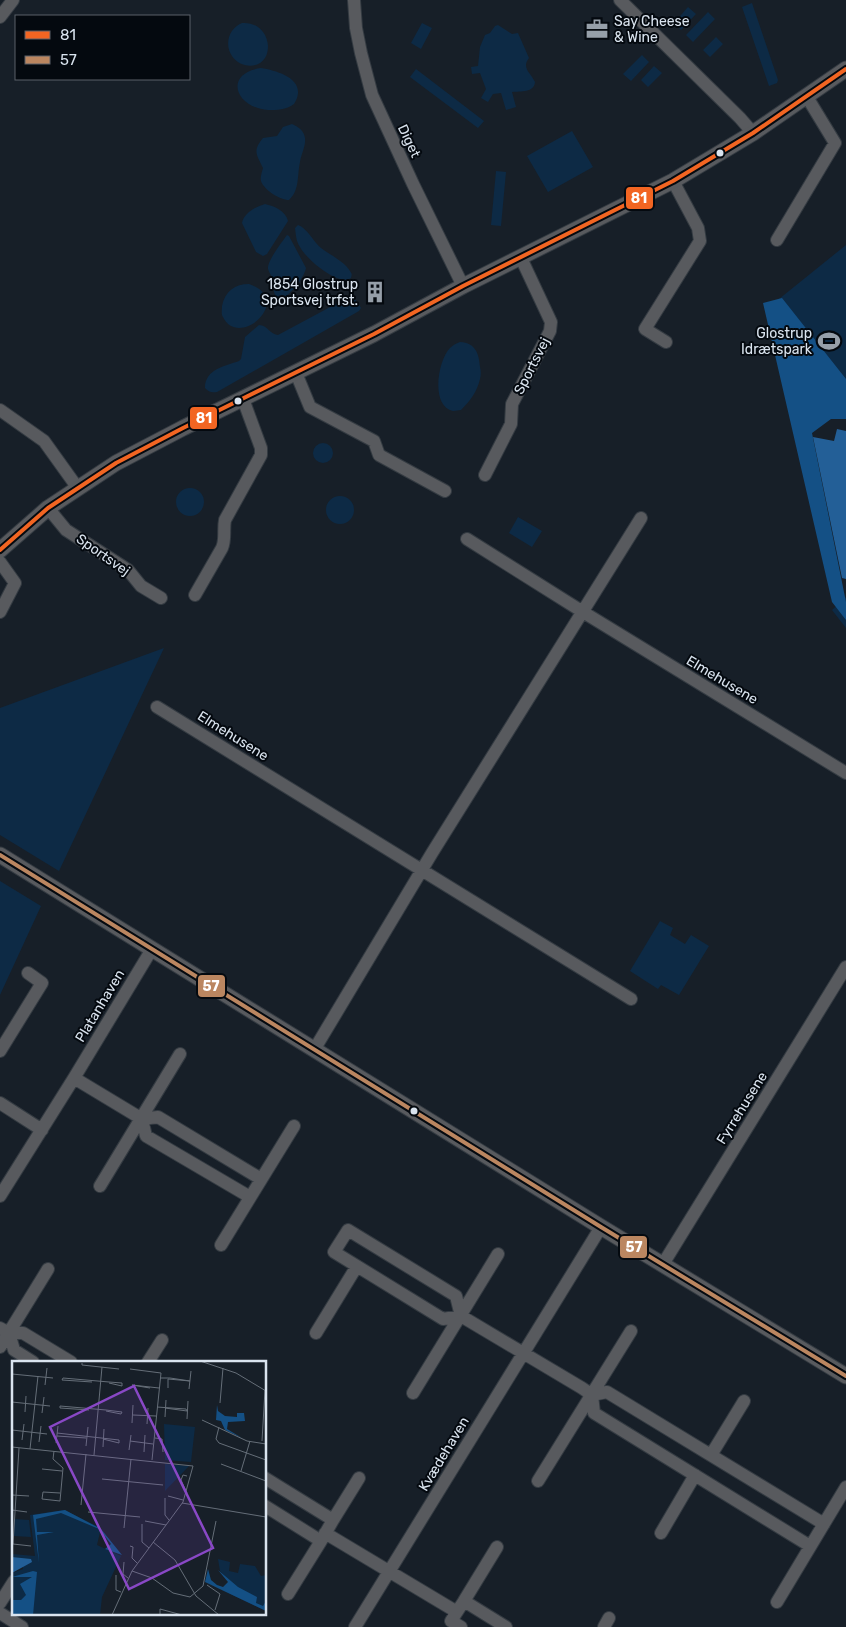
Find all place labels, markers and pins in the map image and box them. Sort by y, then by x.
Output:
place label: Say Cheese & Wine [614,13,690,46]
office icon: Say Cheese & Wine [584,16,610,42]
unlabelled marker [715,148,725,158]
place label: 1854 Glostrup Sportsvej trfst. [261,276,358,309]
building icon: 1854 Glostrup Sportsvej trfst. [362,279,388,305]
place label: Glostrup Idrætspark [741,325,813,358]
sports icon: Glostrup Idrætspark [816,328,842,354]
unlabelled marker [233,396,243,406]
unlabelled marker [409,1106,419,1116]

